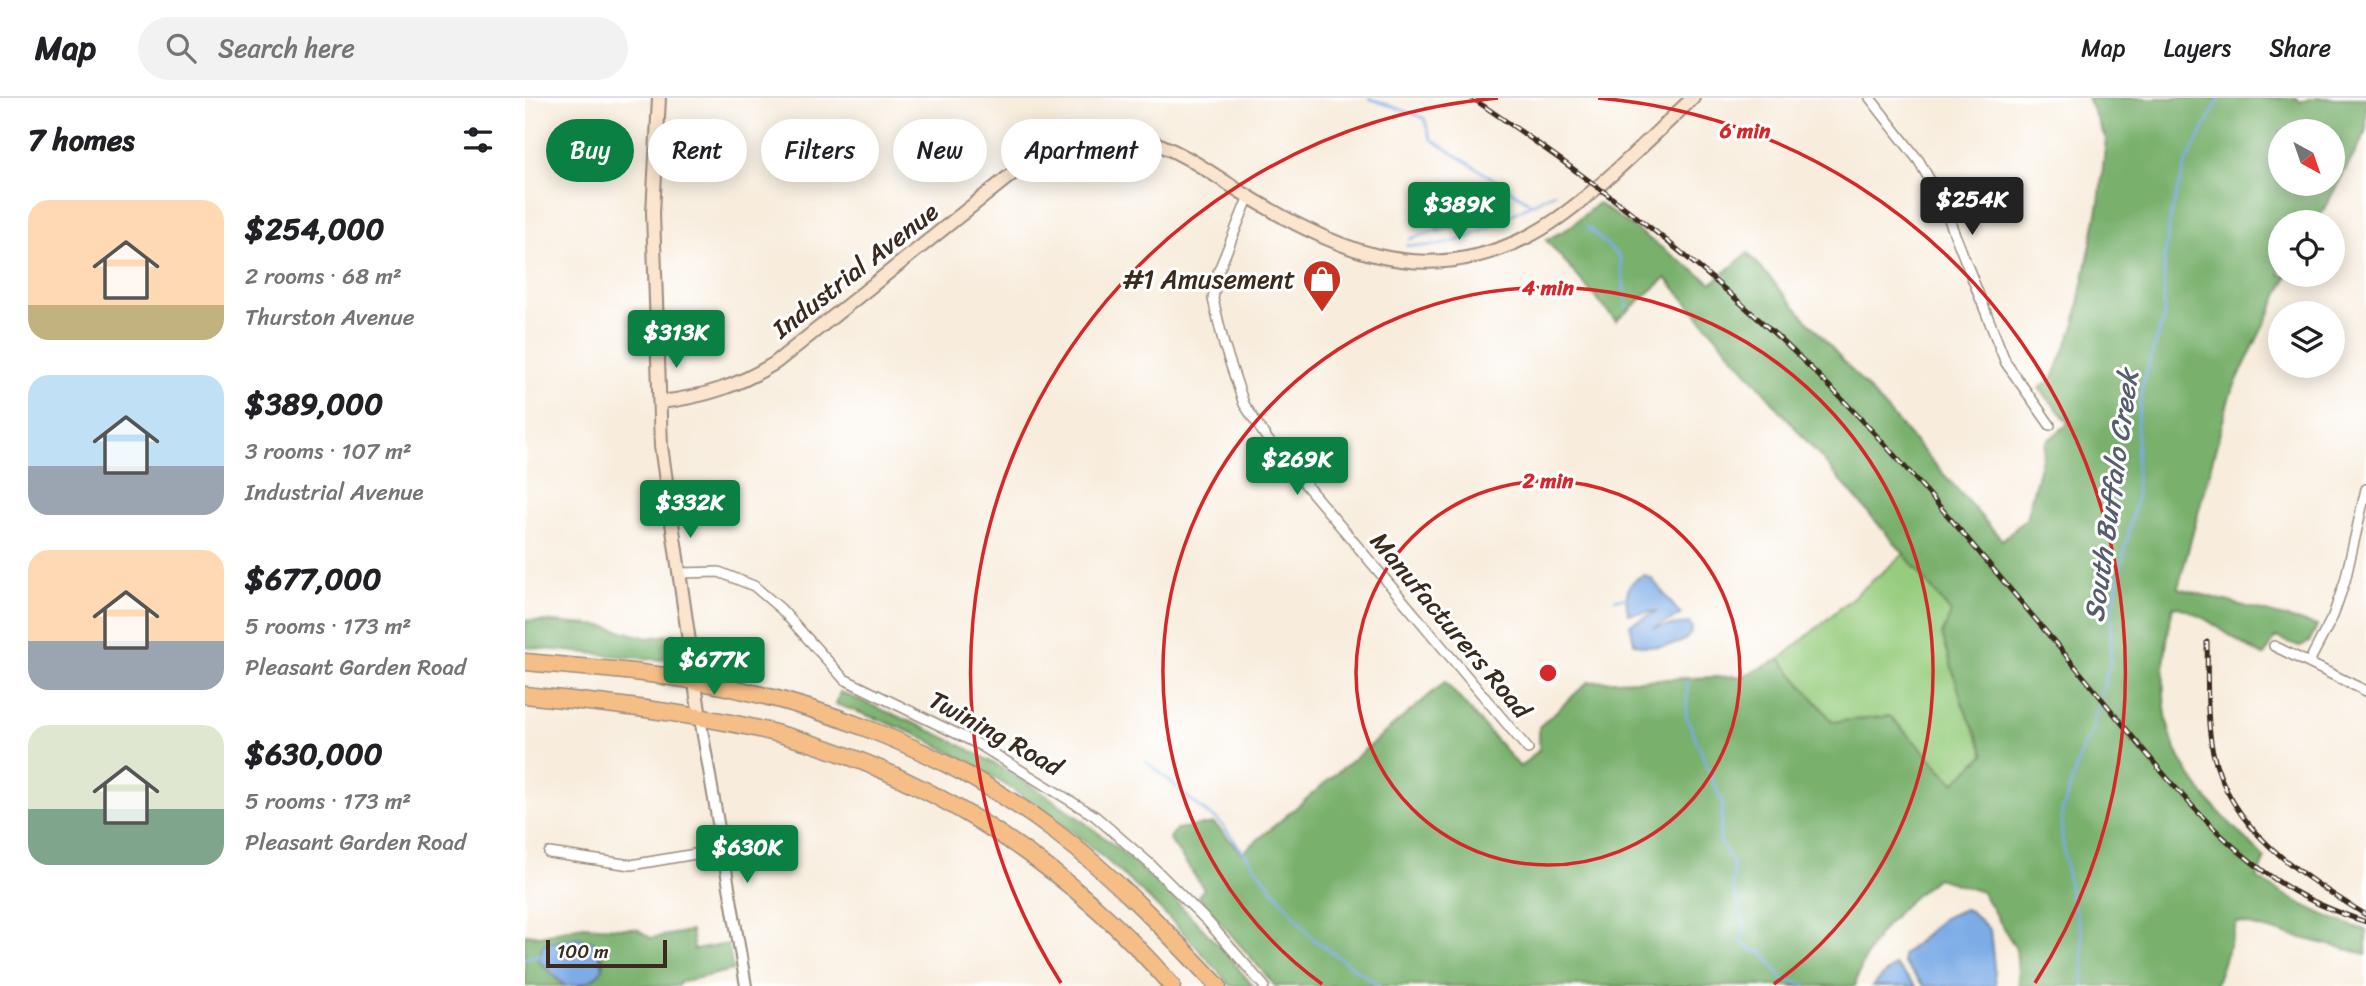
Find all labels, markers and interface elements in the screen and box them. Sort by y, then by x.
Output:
search box [138,17,628,80]
text: Map [35,19,96,77]
text: Search here [218,25,355,71]
text: Map [2081,27,2126,69]
text: Layers [2164,27,2231,69]
text: Share [2269,27,2331,69]
icon: search [162,29,200,67]
text: 6 min [1719,112,1771,150]
text: 7 homes [28,113,135,167]
chip: Buy [546,119,634,182]
chip: Rent [648,119,747,182]
chip: Filters [761,119,879,182]
chip: New [893,119,987,182]
chip: Apartment [1001,119,1162,182]
north arrow [2268,119,2345,196]
map controls [2268,119,2345,378]
icon: filters [459,121,497,159]
pin: $254K [1923,178,2021,237]
text: $254K [1936,179,2008,220]
pin: $389K [1410,183,1508,242]
text: $389K [1424,184,1494,225]
street label: Industrial Avenue [760,189,949,351]
text: $254,000 [245,202,385,256]
button: locate [2268,210,2345,287]
icon: home [84,228,168,312]
text: 2 rooms · 68 m² [245,256,402,297]
place label: #1 Amusement [1122,256,1295,302]
shop icon: #1 Amusement [1301,258,1343,313]
text: 4 min [1521,269,1575,307]
text: Thurston Avenue [245,297,415,338]
button: layers [2268,301,2345,378]
pin: $313K [627,310,725,370]
text: $313K [644,312,708,353]
water label: South Buffalo Creek [2069,364,2153,625]
text: $389,000 [245,377,383,431]
icon: home [84,403,168,487]
text: 3 rooms · 107 m² [245,431,412,472]
pin: $269K [1248,438,1346,497]
text: $269K [1262,439,1332,480]
text: 2 min [1522,462,1574,500]
text: Industrial Avenue [245,472,424,513]
pin: $332K [641,480,739,540]
text: $332K [656,482,724,523]
street label: Manufacturers Road [1358,521,1545,731]
text: $677,000 [245,552,381,606]
icon: home [84,578,168,662]
text: 5 rooms · 173 m² [245,606,411,647]
pin: $677K [665,638,763,697]
text: $677K [680,639,748,680]
text: Pleasant Garden Road [245,647,466,688]
centre of rings [1536,661,1560,685]
street label: Twining Road [920,677,1074,790]
text: $630,000 [245,727,383,781]
icon: home [84,753,168,837]
text: 5 rooms · 173 m² [245,781,411,822]
text: Pleasant Garden Road [245,822,466,863]
pin: $630K [698,826,796,885]
text: $630K [712,827,782,868]
text: 100 m [557,935,609,968]
scale bar [546,937,667,969]

